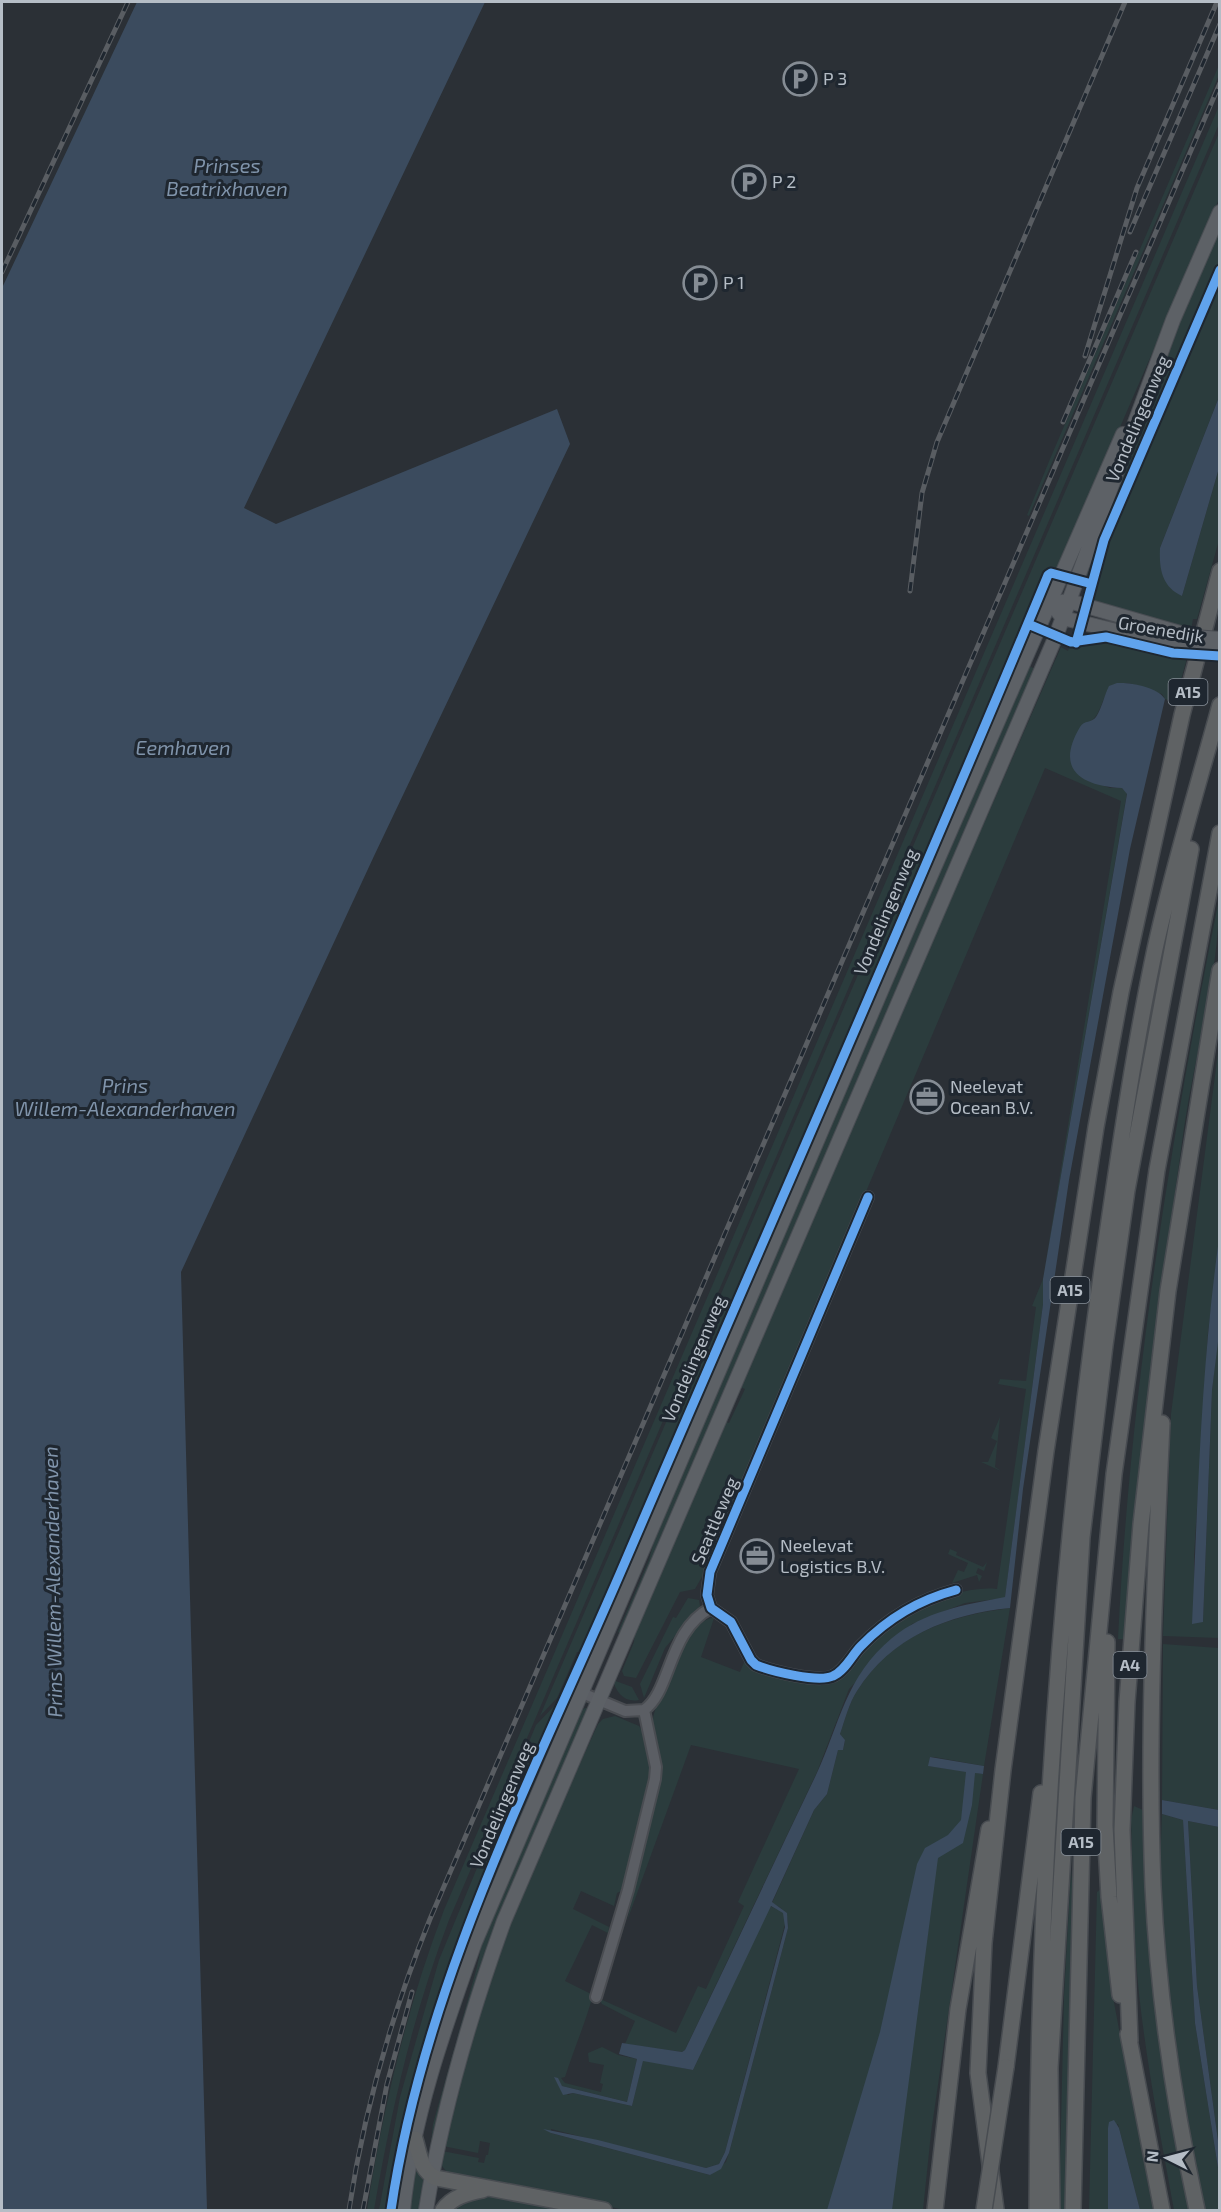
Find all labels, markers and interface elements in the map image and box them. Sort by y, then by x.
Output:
parking icon: P 3 [782,61,818,97]
place label: P 3 [823,67,847,89]
water label: Prinses Beatrixhaven [166,153,288,200]
parking icon: P 2 [731,164,767,200]
place label: P 2 [772,170,796,192]
parking icon: P 1 [682,265,718,301]
place label: P 1 [723,271,744,293]
street label: Vondelingenweg [1100,352,1174,485]
street label: Groenedijk [1117,611,1206,647]
road number: A15 [1168,679,1208,705]
water label: Eemhaven [135,735,231,759]
street label: Vondelingenweg [848,845,922,978]
water label: Prins Willem-Alexanderhaven [14,1073,236,1120]
place label: Neelevat Ocean B.V. [950,1075,1033,1118]
office icon: Neelevat Ocean B.V. [909,1079,945,1115]
road number: A15 [1050,1277,1090,1303]
street label: Vondelingenweg [656,1292,730,1425]
water label: Prins Willem-Alexanderhaven [38,1446,66,1718]
street label: Seattleweg [686,1474,742,1568]
place label: Neelevat Logistics B.V. [780,1534,885,1577]
office icon: Neelevat Logistics B.V. [739,1538,775,1574]
road number: A4 [1114,1652,1146,1678]
street label: Vondelingenweg [464,1738,538,1871]
road number: A15 [1062,1829,1100,1855]
north arrow [1137,2128,1197,2188]
text: N [1142,2150,1162,2163]

